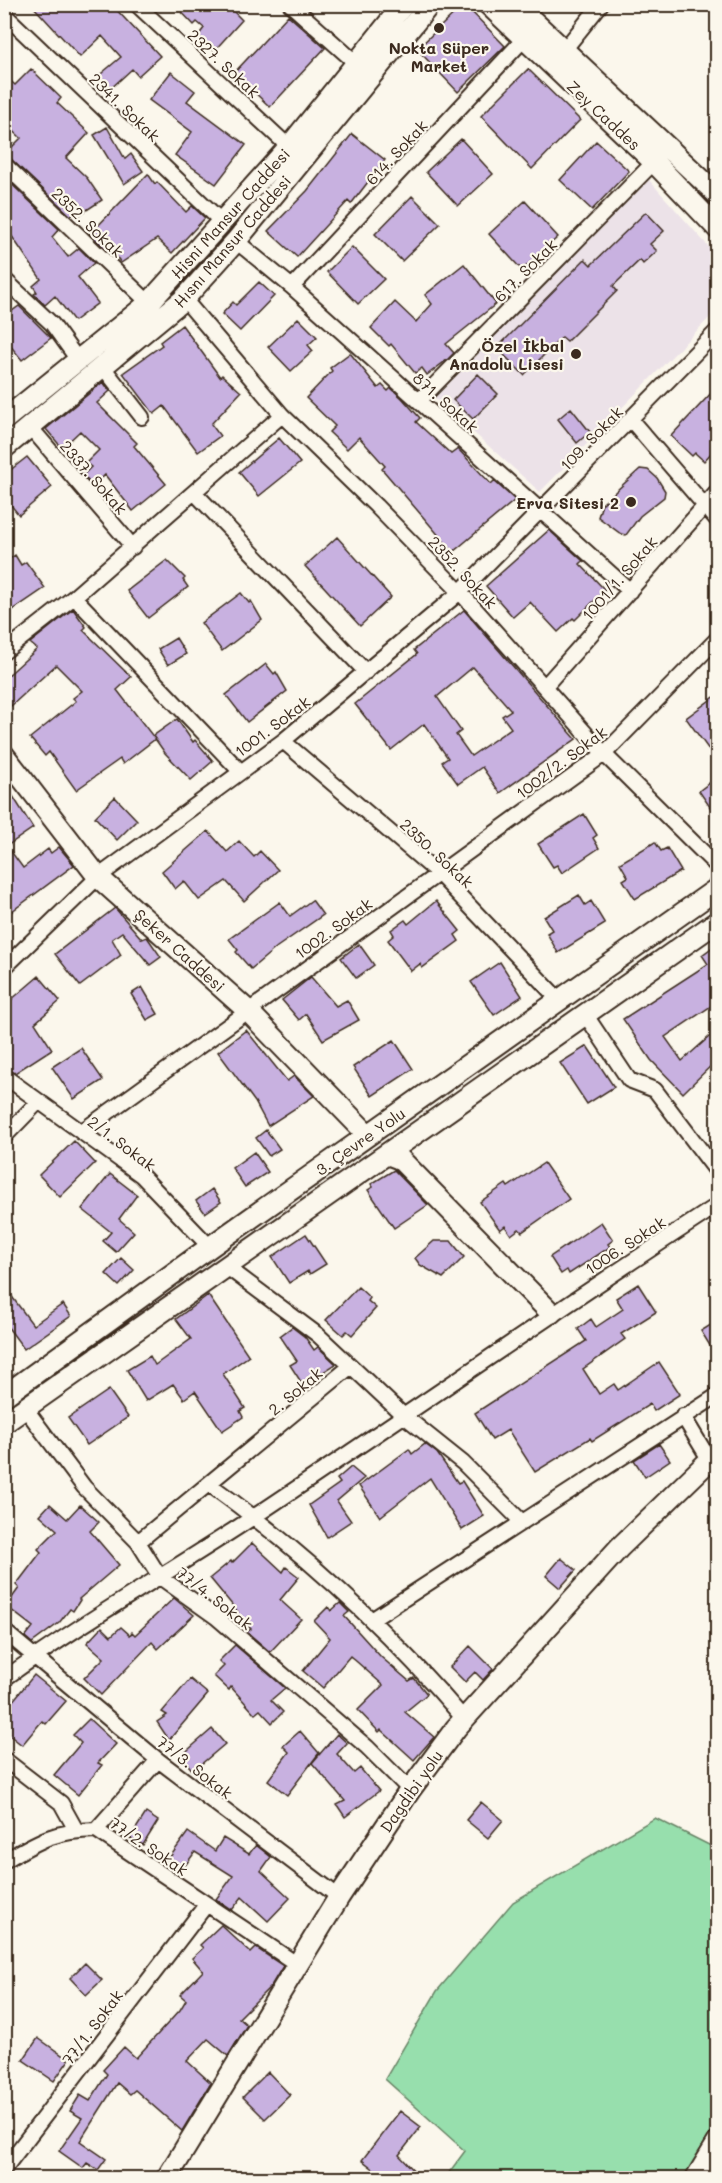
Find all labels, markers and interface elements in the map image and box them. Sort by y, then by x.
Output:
marker: Nokta Süper Market [432,21,446,35]
street label: 2327. Sokak [183,24,265,102]
place label: Nokta Süper Market [389,37,489,76]
street label: 2341. Sokak [85,68,165,146]
street label: Zey Caddes [563,75,645,155]
street label: 614. Sokak [361,115,431,189]
street label: Hisni Mansur Caddesi [166,143,294,283]
street label: Hısnı Mansur Caddesi [169,170,295,312]
street label: 2352. Sokak [48,183,128,261]
street label: 617. Sokak [489,234,561,306]
place label: Özel İkbal Anadolu Lisesi [449,335,564,374]
marker: Özel İkbal Anadolu Lisesi [569,347,583,361]
street label: 871. Sokak [409,367,483,437]
street label: 109. Sokak [555,401,627,475]
street label: 2337. Sokak [56,435,132,519]
place label: Erva Sitesi 2 [516,492,619,513]
marker: Erva Sitesi 2 [624,495,638,509]
street label: 2352. Sokak [424,531,502,613]
street label: 1001/1. Sokak [577,532,661,624]
street label: 1001. Sokak [230,691,314,761]
street label: 1002/2. Sokak [511,721,611,803]
street label: 2350. Sokak [396,814,478,892]
street label: 1002. Sokak [290,893,376,963]
street label: Şeker Caddesi [130,904,230,996]
street label: 3. Çevre Yolu [311,1102,409,1180]
street label: 2/1. Sokak [84,1111,160,1175]
street label: 1006. Sokak [581,1211,669,1279]
street label: 2. Sokak [264,1362,326,1420]
street label: 77/4. Sokak [173,1562,257,1634]
street label: 77/3. Sokak [153,1731,237,1803]
street label: Dagdibi yolu [375,1746,447,1836]
street label: 77/2. Sokak [106,1812,192,1880]
street label: 77/1. Sokak [57,1985,127,2069]

